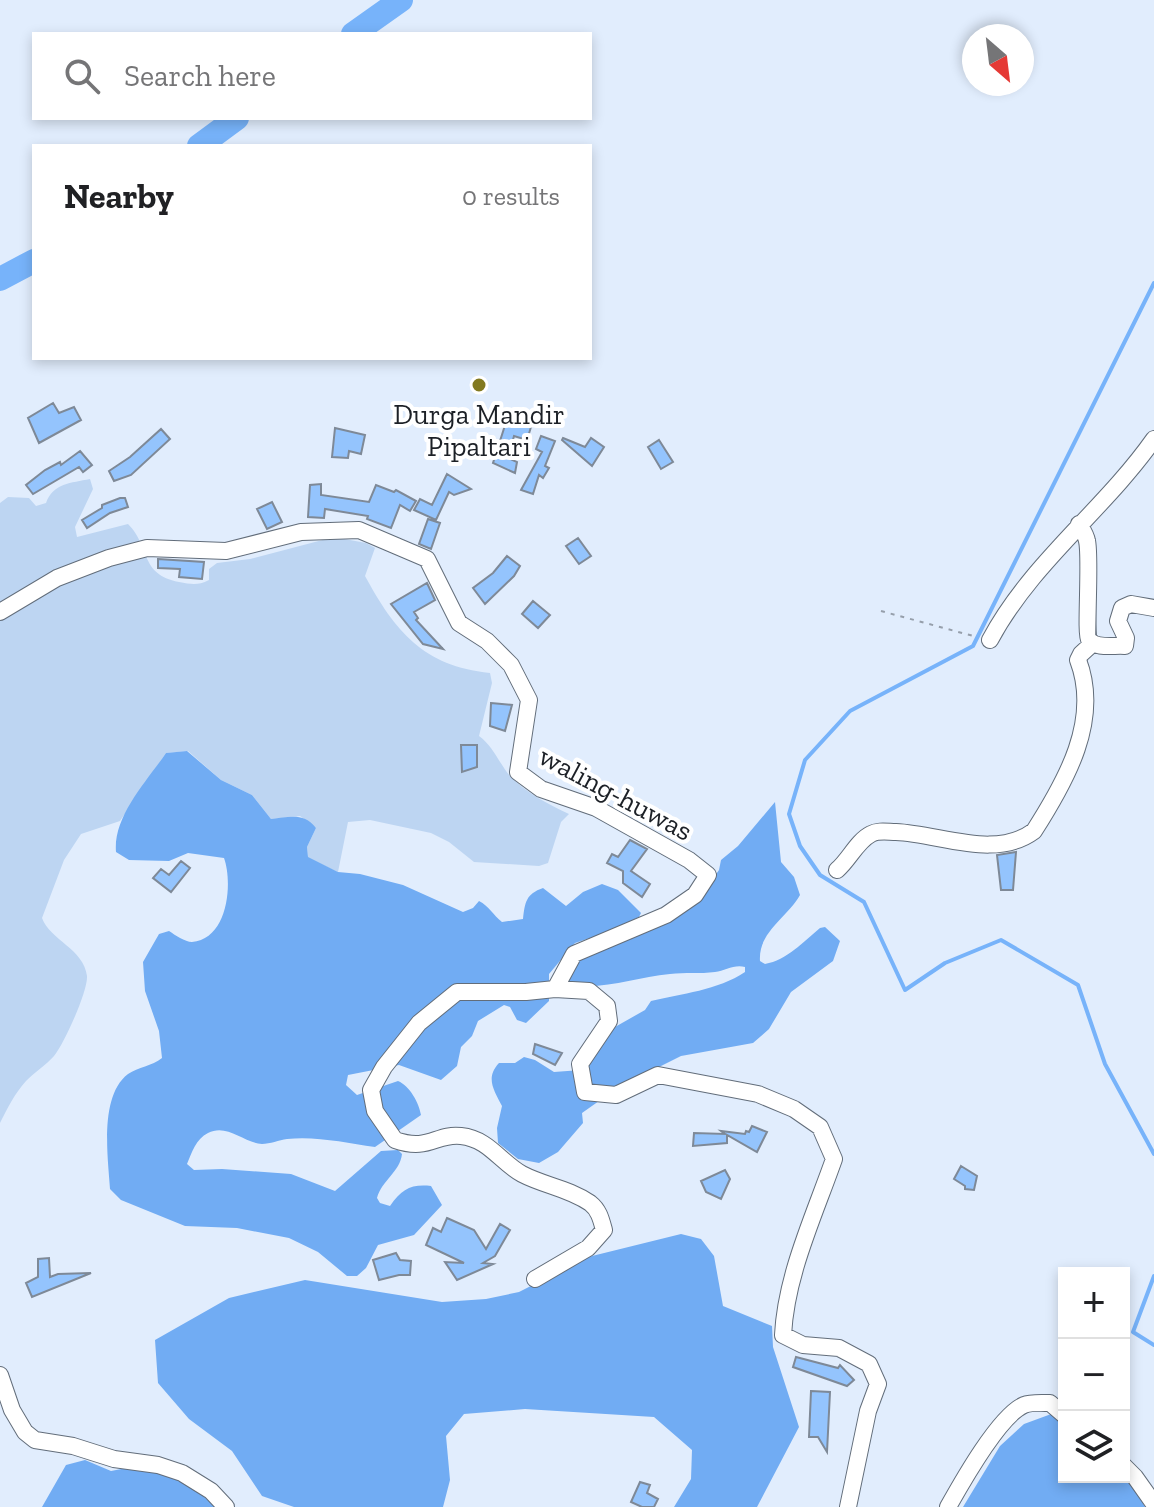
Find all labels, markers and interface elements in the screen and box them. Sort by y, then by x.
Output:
north arrow [962,24,1034,96]
search box [32,32,592,120]
icon: search [60,54,104,98]
text: Search here [124,58,276,94]
text: Nearby [64,176,174,217]
text: 0 results [462,180,560,212]
marker: Durga Mandir Pipaltari [470,376,488,394]
place label: Durga Mandir Pipaltari [393,398,565,463]
street label: waling-huwas [533,739,698,848]
map controls [1058,1267,1130,1483]
button: + [1058,1267,1130,1339]
button: − [1058,1339,1130,1411]
button: layers [1058,1411,1130,1483]

